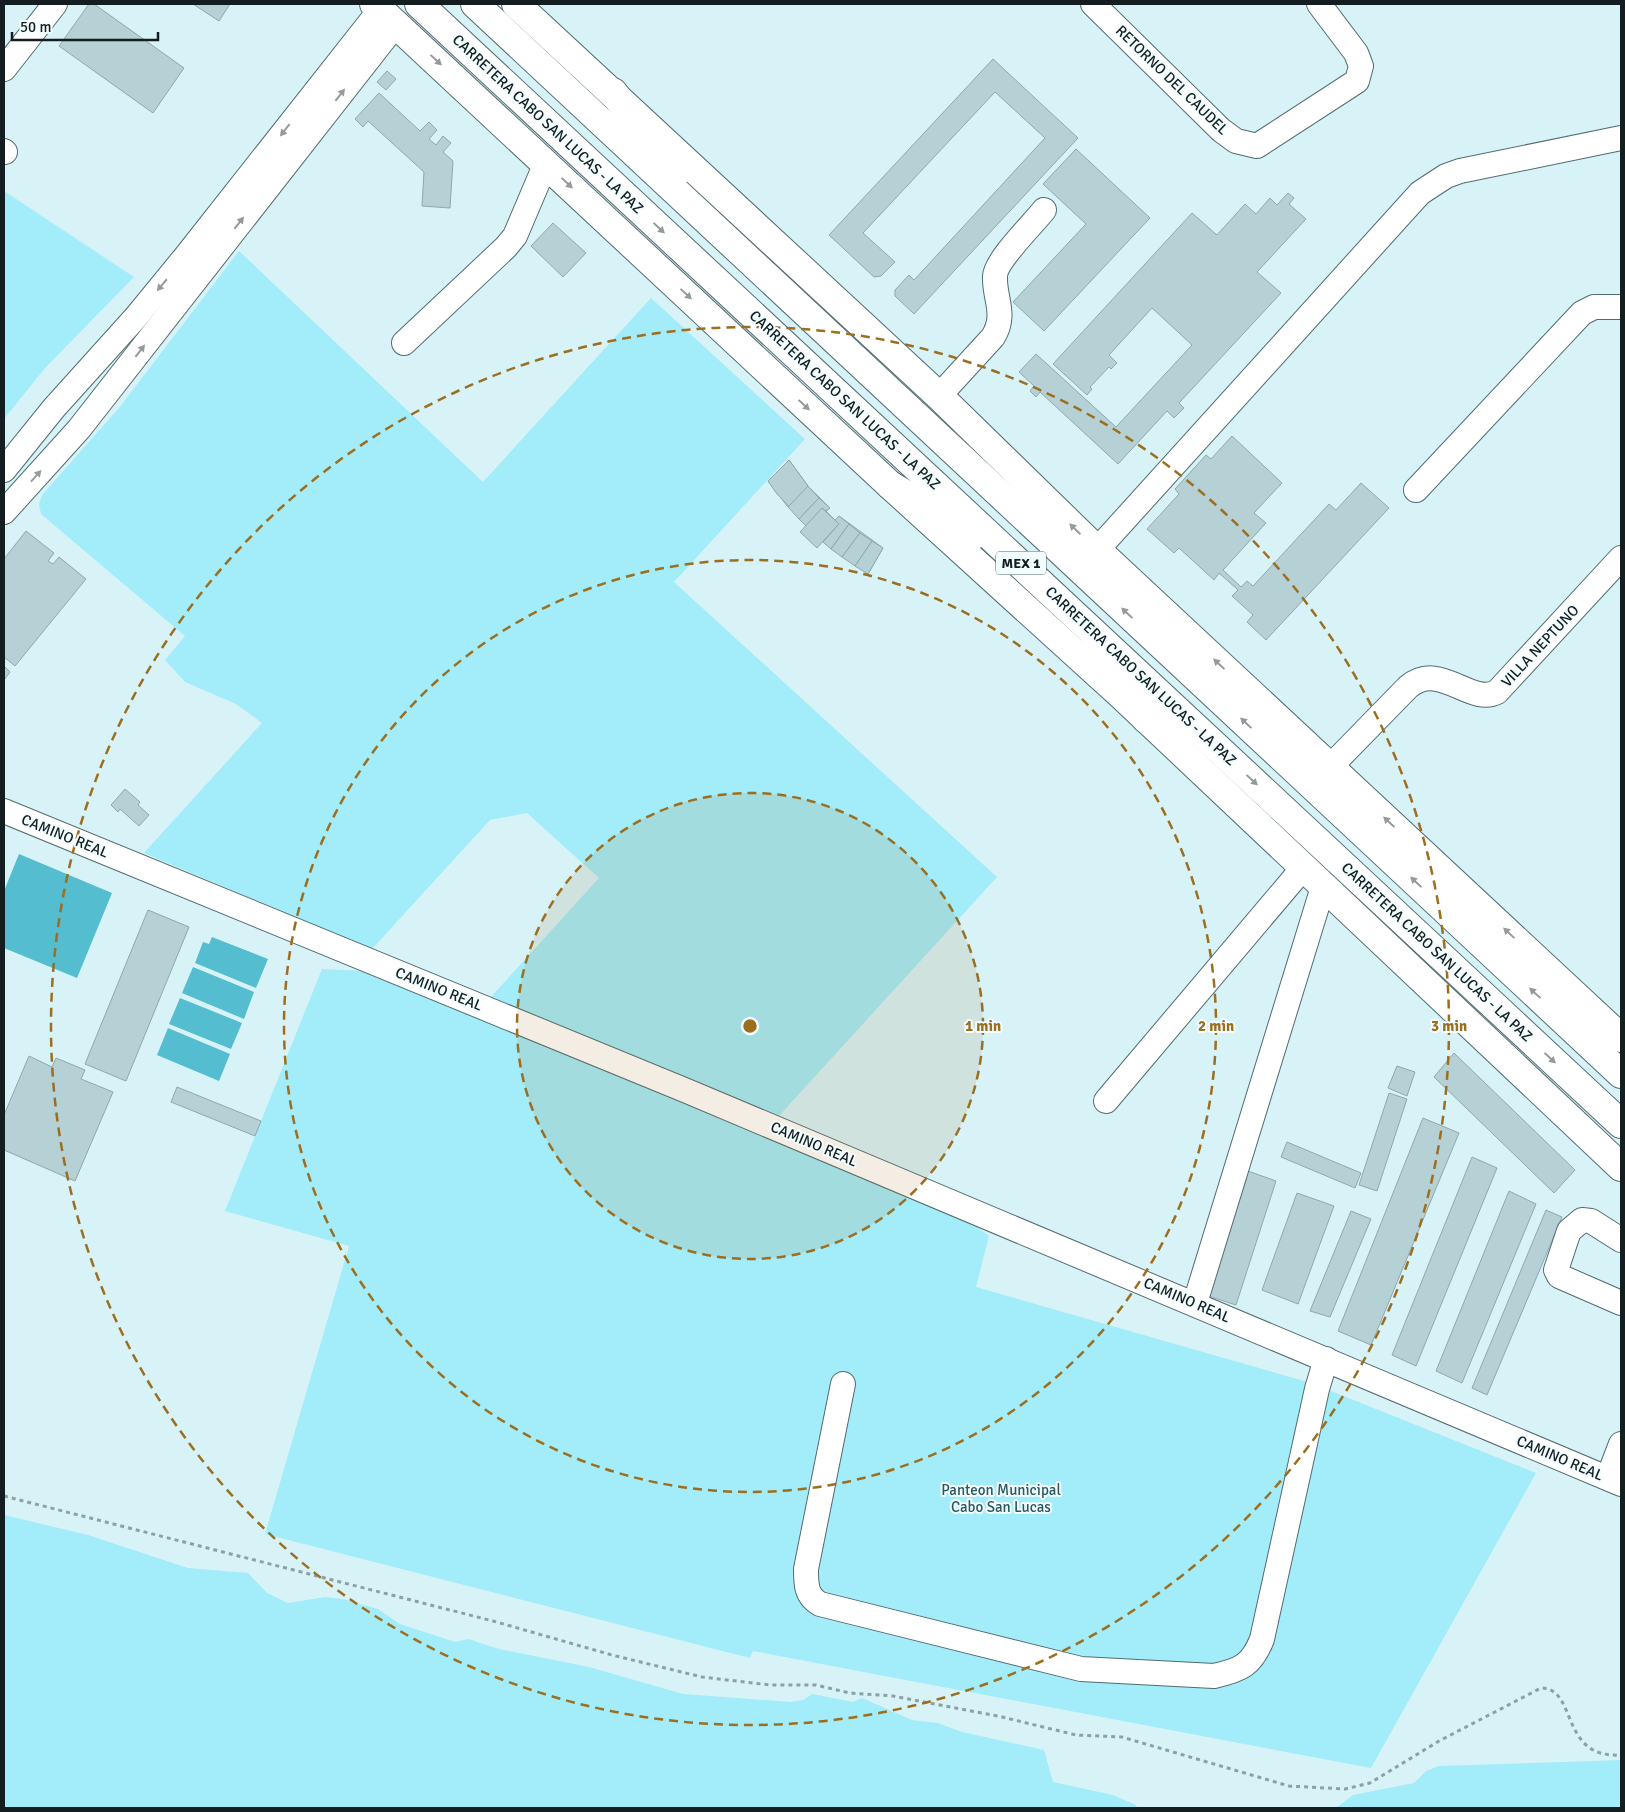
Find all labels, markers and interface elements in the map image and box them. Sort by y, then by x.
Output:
scale bar [12,10,159,42]
text: 50 m [20,18,51,36]
street label: RETORNO DEL CAUDEL [1112,22,1232,139]
street label: CARRETERA CABO SAN LUCAS - LA PAZ [449,31,647,217]
one-way arrow [429,55,442,66]
one-way arrow [335,89,346,102]
one-way arrow [280,123,291,136]
one-way arrow [561,177,573,189]
one-way arrow [234,216,245,229]
one-way arrow [653,222,665,234]
one-way arrow [157,278,168,291]
one-way arrow [680,288,692,300]
street label: CARRETERA CABO SAN LUCAS - LA PAZ [746,307,944,493]
one-way arrow [134,345,145,358]
one-way arrow [798,399,810,411]
one-way arrow [31,470,42,483]
one-way arrow [1069,523,1081,535]
road number: MEX 1 [996,552,1046,574]
street label: CARRETERA CABO SAN LUCAS - LA PAZ [1042,583,1240,769]
street label: VILLA NEPTUNO [1497,601,1583,691]
one-way arrow [1121,607,1133,619]
one-way arrow [1213,658,1225,670]
one-way arrow [1239,718,1252,729]
one-way arrow [1246,774,1258,786]
street label: CAMINO REAL [19,810,112,862]
one-way arrow [1384,816,1396,828]
street label: CARRETERA CABO SAN LUCAS - LA PAZ [1338,859,1536,1045]
one-way arrow [1410,876,1422,888]
one-way arrow [1503,927,1515,939]
street label: CAMINO REAL [393,963,486,1015]
one-way arrow [1529,987,1541,999]
centre of rings [741,1017,759,1035]
text: 1 min [965,1017,1001,1035]
text: 2 min [1198,1017,1234,1035]
text: 3 min [1431,1017,1467,1035]
one-way arrow [1544,1052,1556,1064]
street label: CAMINO REAL [768,1118,860,1170]
street label: CAMINO REAL [1141,1274,1233,1326]
street label: CAMINO REAL [1514,1432,1606,1484]
park label: Panteon Municipal Cabo San Lucas [941,1481,1061,1516]

